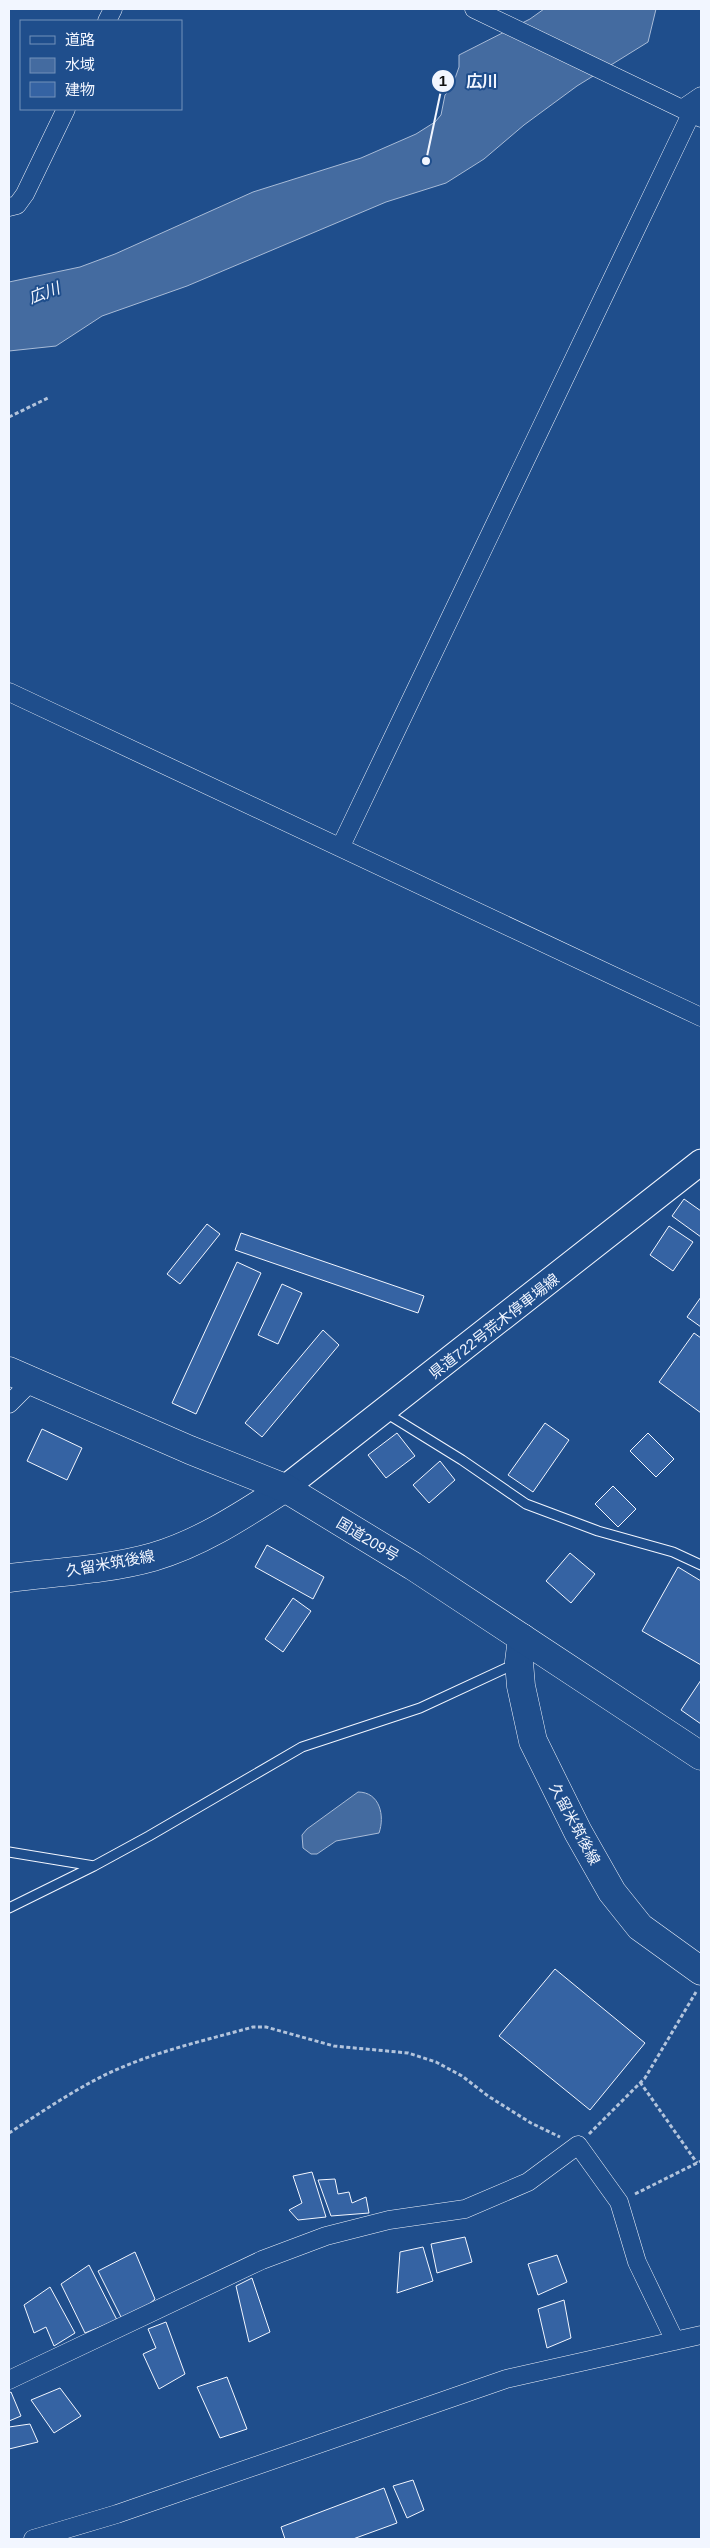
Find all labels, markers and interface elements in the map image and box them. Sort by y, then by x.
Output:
legend [20,20,182,110]
text: 道路 [65,31,95,48]
text: 水域 [65,56,95,73]
callout: 広川 [431,66,508,97]
text: 1 [439,72,447,89]
text: 広川 [466,73,498,90]
text: 建物 [65,81,95,98]
water label: 広川 [26,279,64,307]
street label: 県道722号荒木停車場線 [426,1270,562,1382]
street label: 国道209号 [334,1514,402,1564]
street label: 久留米筑後線 [64,1547,156,1579]
street label: 久留米筑後線 [546,1780,604,1868]

